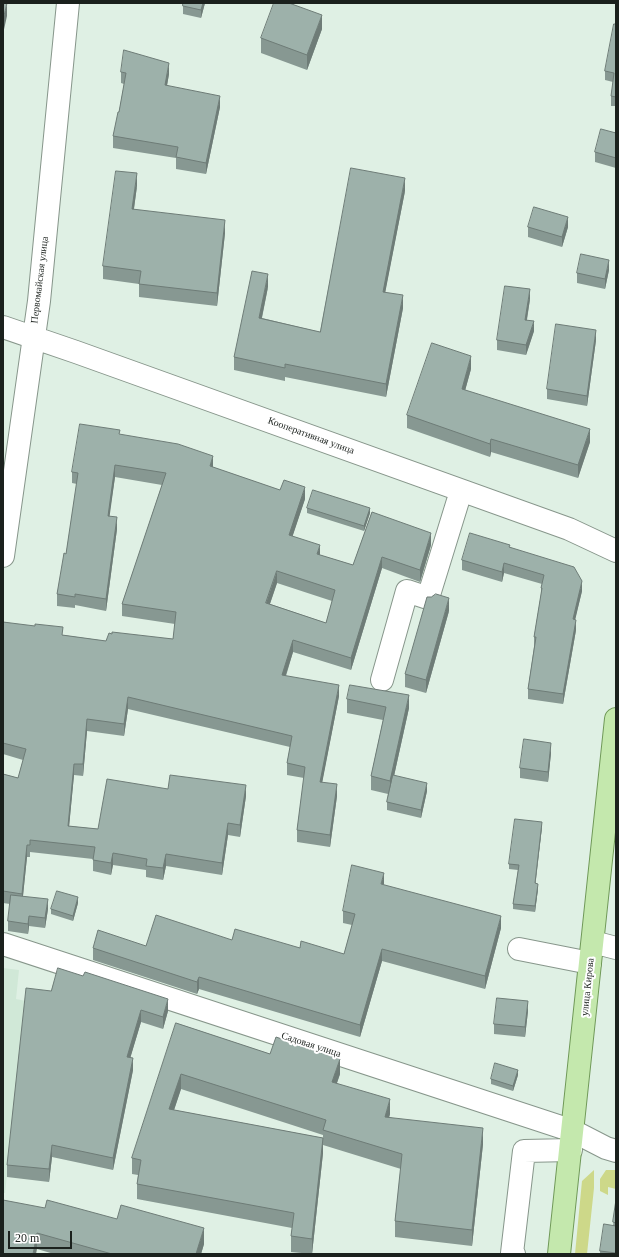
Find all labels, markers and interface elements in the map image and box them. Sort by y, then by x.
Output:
street label: Первомайская улица [29,236,51,324]
street label: Кооперативная улица [266,415,356,457]
street label: улица Кирова [579,957,597,1017]
street label: Садовая улица [280,1030,342,1060]
scale bar [10,1223,74,1249]
text: 20 m [15,1231,39,1245]

